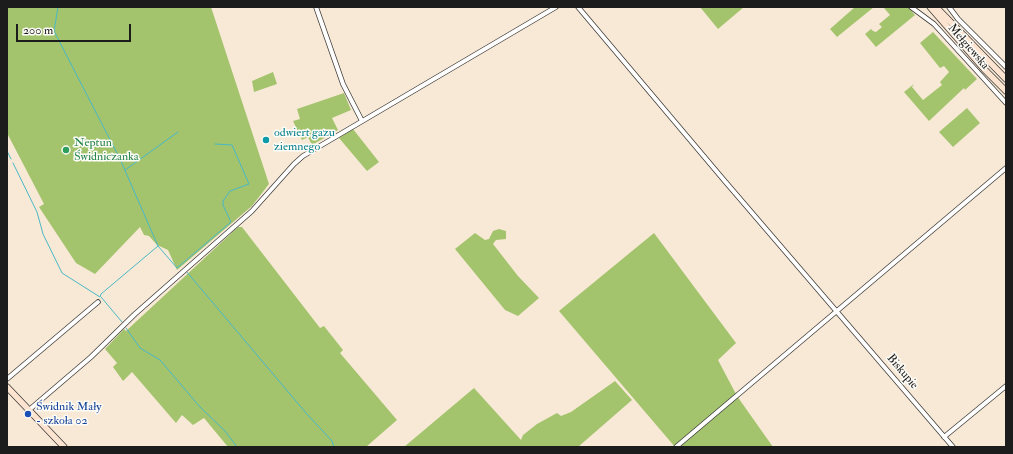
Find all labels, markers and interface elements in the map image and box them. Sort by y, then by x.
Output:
scale bar [18,16,133,42]
street label: Mełgiewska [944,21,992,73]
text: 200 m [23,23,53,38]
place label: odwiert gazu ziemnego [274,126,335,154]
marker: odwiert gazu ziemnego [261,135,271,145]
place label: Neptun Świdniczanka [74,136,139,164]
marker: Neptun Świdniczanka [61,145,71,155]
street label: Biskupie [883,352,921,392]
place label: Świdnik Mały - szkoła 02 [36,400,101,428]
marker: Świdnik Mały - szkoła 02 [23,409,33,419]

